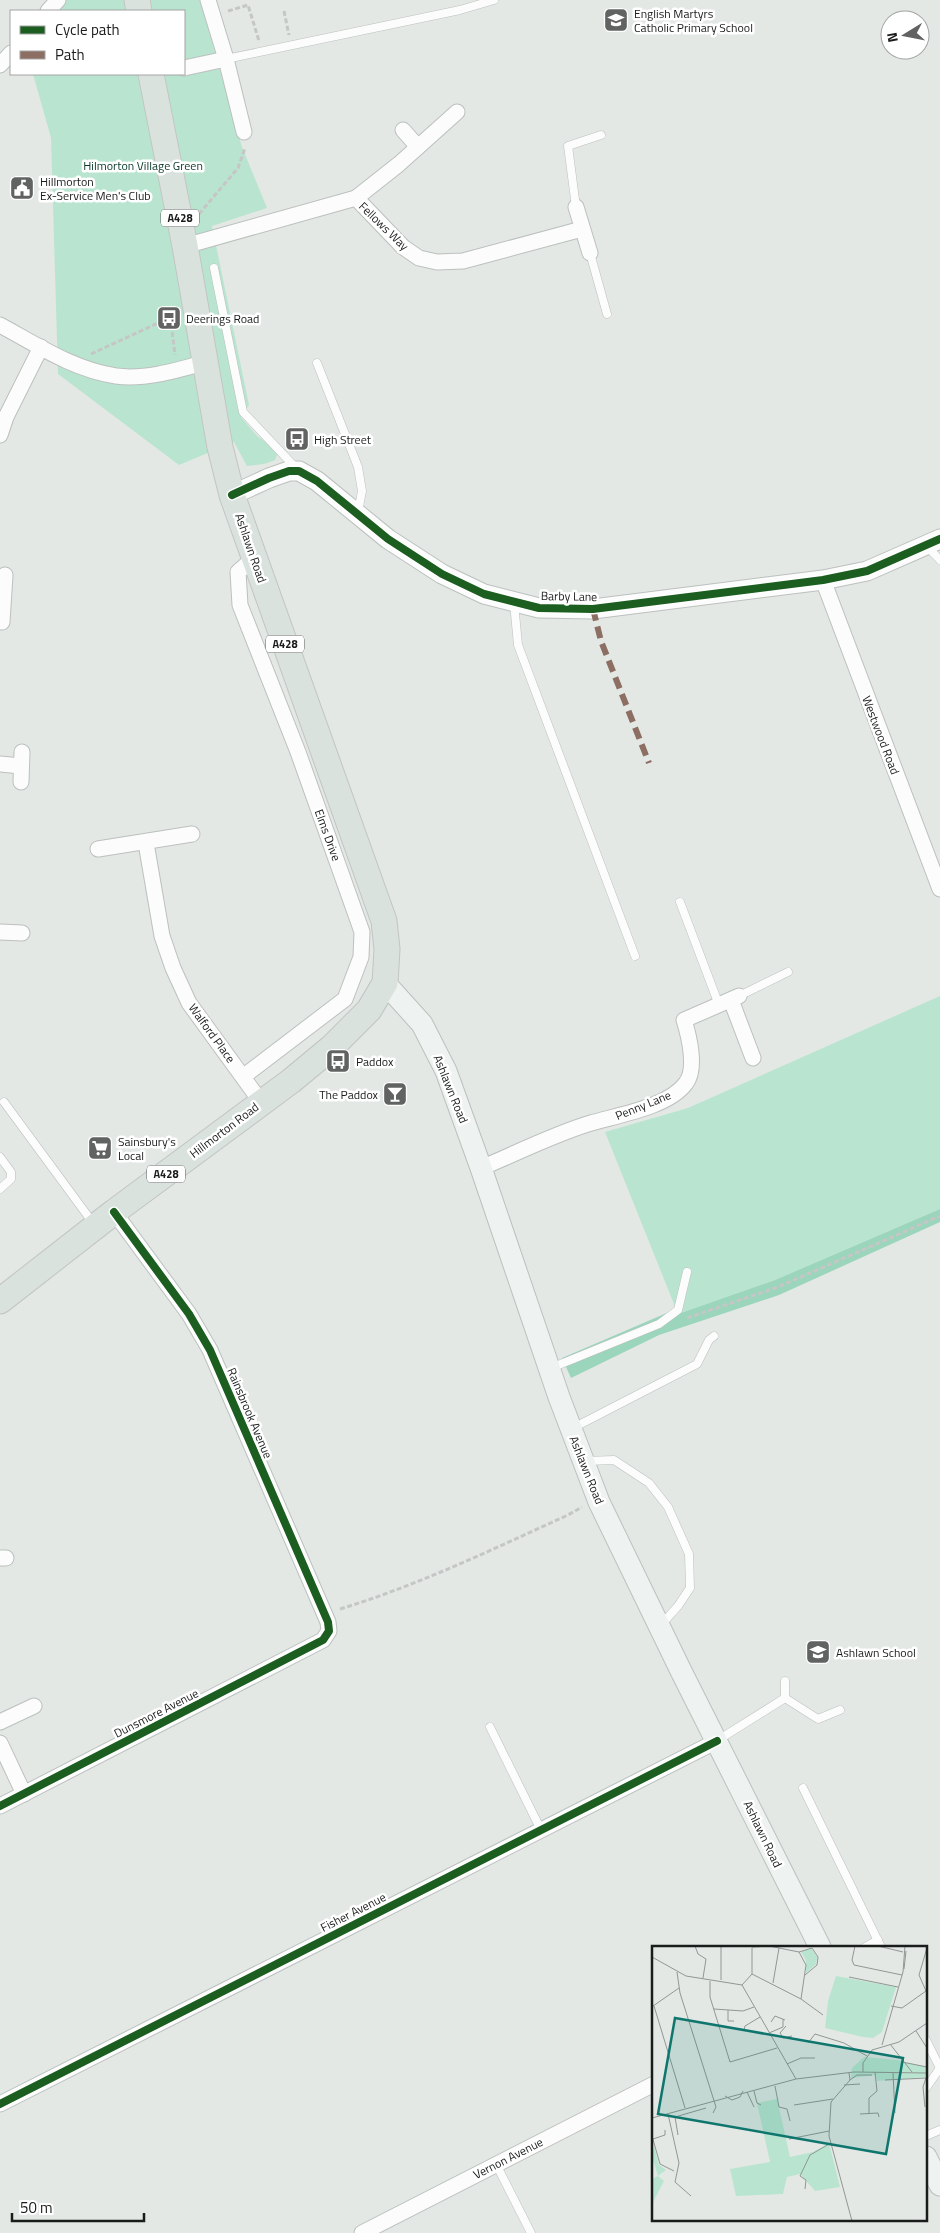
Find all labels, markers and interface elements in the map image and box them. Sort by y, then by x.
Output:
place label: English Martyrs Catholic Primary School [634,4,753,37]
school or university icon: English Martyrs Catholic Primary School [603,7,629,33]
legend [10,10,185,75]
north arrow [880,10,930,60]
text: Cycle path [55,18,120,41]
text: N [881,31,903,44]
text: Path [55,43,85,66]
park label: Hilmorton Village Green [83,156,203,175]
place label: Hillmorton Ex-Service Men's Club [40,172,151,205]
public building icon: Hillmorton Ex-Service Men's Club [9,175,35,201]
street label: Fellows Way [355,197,414,255]
road number: A428 [161,210,199,227]
bus stop icon: Deerings Road [156,305,182,331]
place label: Deerings Road [186,309,259,328]
bus stop icon: High Street [284,426,310,452]
place label: High Street [314,430,372,449]
street label: Ashlawn Road [230,511,272,585]
street label: Barby Lane [541,586,597,606]
road number: A428 [266,636,304,652]
street label: Westwood Road [857,693,905,777]
street label: Elms Drive [310,806,346,864]
street label: Walford Place [184,999,240,1067]
bus stop icon: Paddox [325,1048,351,1074]
place label: Paddox [356,1052,394,1071]
street label: Ashlawn Road [429,1052,473,1126]
bar icon: The Paddox [382,1081,408,1107]
place label: The Paddox [319,1085,379,1104]
street label: Penny Lane [612,1085,674,1125]
street label: Hillmorton Road [185,1098,263,1162]
place label: Sainsbury's Local [118,1132,176,1165]
supermarket icon: Sainsbury's Local [87,1135,113,1161]
road number: A428 [147,1166,185,1182]
street label: Rainsbrook Avenue [222,1365,278,1461]
street label: Ashlawn Road [565,1433,609,1507]
school or university icon: Ashlawn School [805,1639,831,1665]
place label: Ashlawn School [836,1643,916,1662]
street label: Dunsmore Avenue [110,1683,202,1743]
street label: Ashlawn Road [739,1797,787,1871]
street label: Fisher Avenue [317,1887,389,1937]
inset map [652,1946,928,2220]
street label: Vernon Avenue [470,2132,546,2184]
scale bar [12,2190,145,2222]
text: 50 m [20,2196,53,2219]

